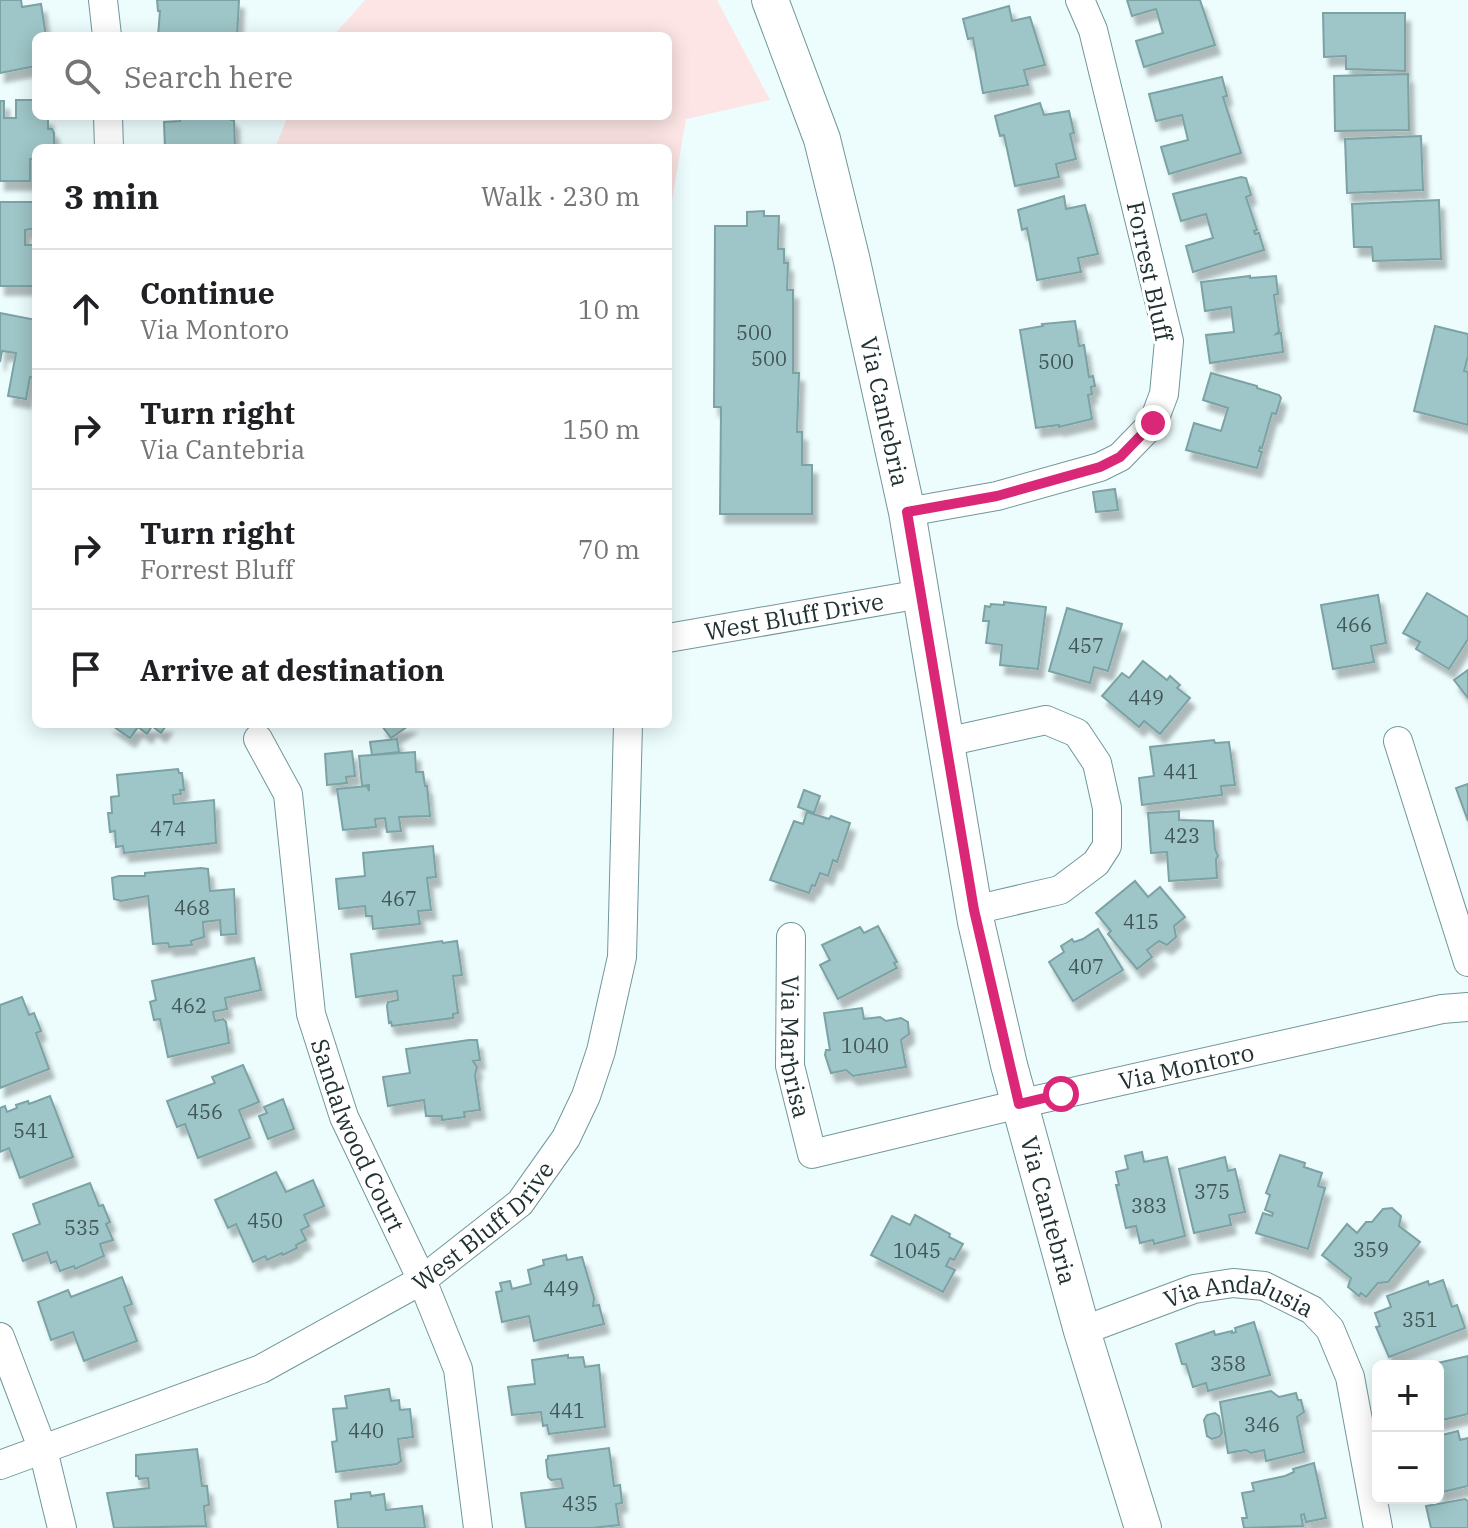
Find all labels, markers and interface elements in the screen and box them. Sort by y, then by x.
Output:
search box [32,32,672,120]
icon: search [60,54,104,98]
text: Search here [124,57,293,96]
text: 3 min [64,174,159,218]
text: Walk · 230 m [481,179,640,213]
street label: Forrest Bluff [1120,198,1181,345]
text: Continue [140,273,275,312]
icon: ahead [64,287,108,331]
text: 10 m [578,292,640,326]
text: Via Montoro [140,312,289,346]
house number: 500 [736,319,772,346]
street label: Via Cantebria [853,333,917,489]
house number: 500 [751,345,787,372]
house number: 500 [1038,348,1074,375]
text: Turn right [140,393,295,432]
route end [1135,405,1171,441]
icon: right [64,407,108,451]
text: 150 m [562,412,640,446]
text: Via Cantebria [140,432,305,466]
text: Turn right [140,513,295,552]
icon: right [64,527,108,571]
text: 70 m [578,532,640,566]
text: Forrest Bluff [140,552,294,586]
street label: West Bluff Drive [702,585,886,647]
house number: 466 [1336,611,1372,638]
house number: 457 [1068,632,1104,659]
icon: arrive [64,647,108,691]
text: Arrive at destination [140,650,445,689]
house number: 449 [1128,684,1164,711]
house number: 441 [1163,758,1199,785]
house number: 474 [150,815,186,842]
house number: 423 [1164,822,1200,849]
house number: 467 [381,885,417,912]
house number: 468 [174,894,210,921]
house number: 415 [1123,908,1159,935]
house number: 407 [1068,953,1104,980]
street label: Via Marbrisa [773,975,818,1121]
house number: 462 [171,992,207,1019]
house number: 1040 [841,1032,889,1059]
street label: Sandalwood Court [304,1035,413,1237]
street label: Via Montoro [1115,1036,1257,1097]
route start [1043,1076,1079,1112]
house number: 456 [187,1098,223,1125]
house number: 541 [13,1117,49,1144]
street label: Via Cantebria [1013,1132,1084,1288]
street label: West Bluff Drive [405,1155,561,1298]
house number: 375 [1194,1178,1230,1205]
house number: 383 [1131,1192,1167,1219]
house number: 450 [247,1207,283,1234]
house number: 535 [64,1214,100,1241]
house number: 359 [1353,1236,1389,1263]
house number: 1045 [893,1237,941,1264]
street label: Via Andalusia [1159,1267,1319,1324]
house number: 449 [543,1275,579,1302]
house number: 351 [1402,1306,1438,1333]
house number: 358 [1210,1350,1246,1377]
map controls [1372,1360,1444,1504]
button: + [1372,1360,1444,1432]
house number: 441 [549,1397,585,1424]
house number: 346 [1244,1411,1280,1438]
house number: 440 [348,1417,384,1444]
button: − [1372,1432,1444,1504]
house number: 435 [562,1490,598,1517]

